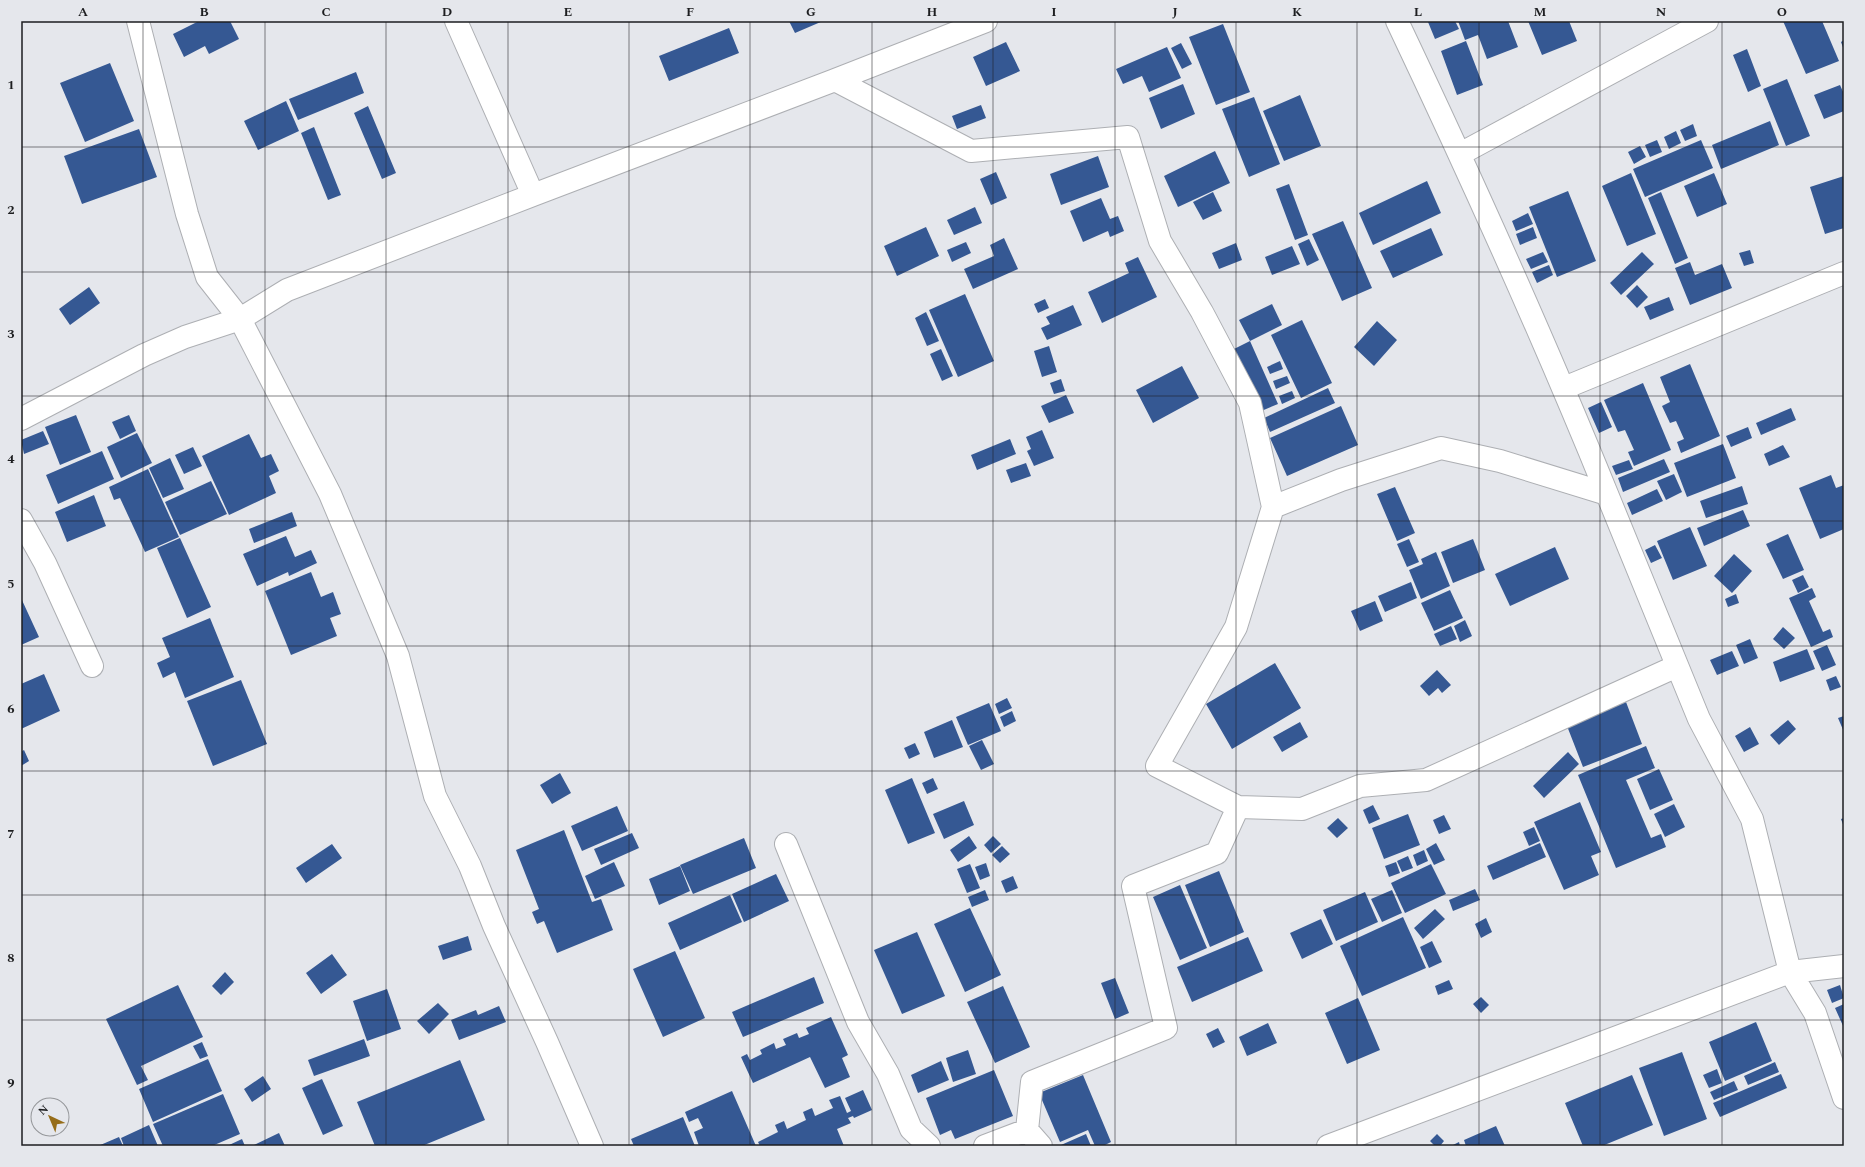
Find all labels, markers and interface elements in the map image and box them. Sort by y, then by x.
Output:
text: A [78,2,88,22]
text: B [199,2,209,22]
text: C [321,2,331,22]
text: D [442,2,452,22]
text: E [564,2,573,22]
text: F [686,2,694,22]
text: G [806,2,816,22]
text: H [927,2,938,22]
text: I [1051,2,1057,22]
text: J [1172,2,1178,22]
text: K [1292,2,1302,22]
text: L [1414,2,1422,22]
text: M [1534,2,1547,22]
text: N [1656,2,1667,22]
text: O [1777,2,1787,22]
text: 1 [7,75,15,95]
text: 2 [7,200,15,220]
text: 3 [7,324,15,344]
text: 4 [7,449,15,469]
text: 5 [7,574,15,594]
text: 6 [7,699,15,719]
text: 7 [7,824,15,844]
text: 8 [7,948,15,968]
text: 9 [7,1073,15,1093]
north arrow [30,1097,70,1137]
text: N [34,1101,53,1119]

